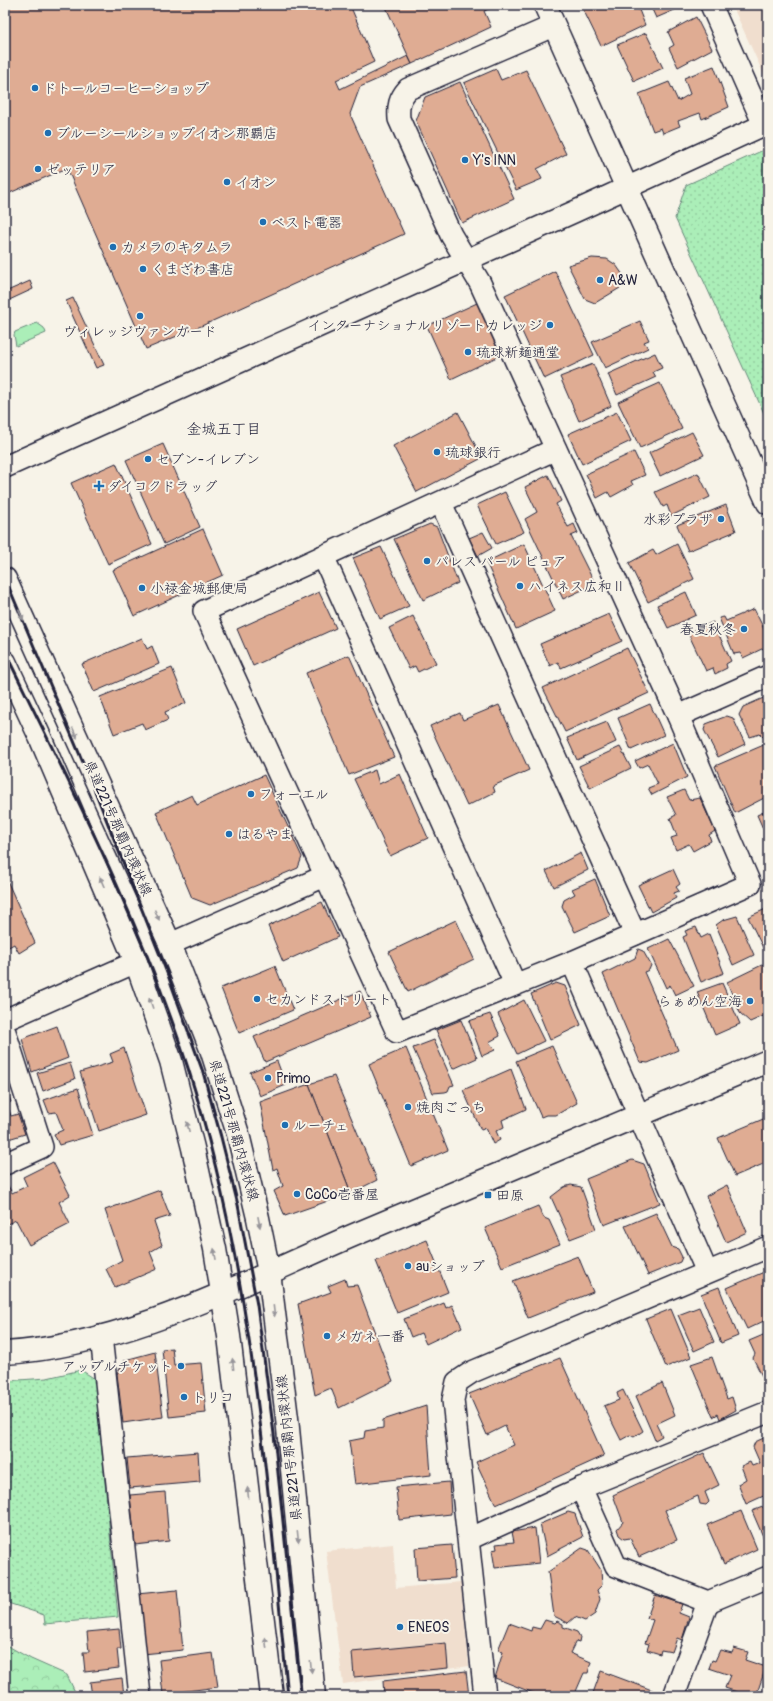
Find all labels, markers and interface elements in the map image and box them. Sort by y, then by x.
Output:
place label: ドトールコーヒーショップ [43,80,209,97]
marker: ドトールコーヒーショップ [30,83,40,93]
place label: ブルーシールショップイオン那覇店 [56,125,277,142]
marker: ブルーシールショップイオン那覇店 [43,128,53,138]
place label: Y's INN [472,152,516,169]
marker: Y's INN [460,155,470,165]
place label: ゼッテリア [46,161,116,178]
marker: ゼッテリア [33,164,43,174]
place label: イオン [235,174,276,191]
marker: イオン [222,177,232,187]
place label: ベスト電器 [271,214,342,231]
marker: ベスト電器 [258,217,268,227]
place label: カメラのキタムラ [121,239,233,256]
marker: カメラのキタムラ [108,242,118,252]
place label: くまざわ書店 [151,261,234,278]
marker: くまざわ書店 [138,264,148,274]
place label: A&W [608,272,638,289]
marker: A&W [595,275,605,285]
marker: ヴィレッジヴァンガード [135,311,145,321]
place label: インターナショナルリゾートカレッジ [307,317,542,334]
marker: インターナショナルリゾートカレッジ [545,320,555,330]
place label: ヴィレッジヴァンガード [63,323,217,340]
place label: 琉球新麺通堂 [476,344,560,361]
marker: 琉球新麺通堂 [463,347,473,357]
district label: 金城五丁目 [186,420,262,439]
place label: 琉球銀行 [445,444,501,461]
marker: 琉球銀行 [432,447,442,457]
place label: セブン-イレブン [156,451,260,468]
marker: セブン-イレブン [143,454,153,464]
place label: ダイコクドラッグ [107,478,218,495]
marker: ダイコクドラッグ [94,481,104,491]
place label: 水彩プラザ [643,511,713,528]
marker: 水彩プラザ [716,514,726,524]
place label: パレス パール ピュア [435,553,566,570]
marker: パレス パール ピュア [422,556,432,566]
place label: ハイネス広和Ⅱ [528,578,626,595]
place label: 小禄金城郵便局 [150,580,248,597]
marker: ハイネス広和Ⅱ [515,581,525,591]
marker: 小禄金城郵便局 [137,583,147,593]
one-way arrow [18,609,24,620]
place label: 春夏秋冬 [680,621,736,638]
marker: 春夏秋冬 [739,624,749,634]
one-way arrow [72,727,78,738]
street label: 県道221号那覇内環状線 [80,757,156,899]
place label: フォーエル [259,786,329,803]
marker: フォーエル [246,789,256,799]
place label: はるやま [237,826,293,843]
marker: はるやま [224,829,234,839]
one-way arrow [99,877,105,888]
one-way arrow [154,910,160,921]
place label: セカンドストリート [265,991,392,1008]
place label: らぁめん空海 [658,993,742,1010]
marker: セカンドストリート [252,994,262,1004]
one-way arrow [147,996,153,1008]
marker: らぁめん空海 [745,996,755,1006]
street label: 県道221号那覇内環状線 [206,1057,262,1203]
place label: Primo [276,1070,311,1087]
marker: Primo [263,1073,273,1083]
place label: 焼肉ごっち [416,1099,486,1116]
marker: 焼肉ごっち [403,1102,413,1112]
place label: ルーチェ [293,1117,348,1134]
marker: ルーチェ [280,1120,290,1130]
one-way arrow [184,1121,190,1133]
place label: CoCo壱番屋 [305,1186,379,1203]
place label: 田原 [496,1187,524,1204]
marker: CoCo壱番屋 [292,1189,302,1199]
marker: 田原 [483,1190,493,1200]
one-way arrow [256,1216,262,1228]
one-way arrow [212,1248,218,1260]
place label: auショップ [416,1258,485,1275]
marker: auショップ [403,1261,413,1271]
one-way arrow [271,1305,277,1317]
place label: メガネ一番 [335,1328,405,1345]
marker: メガネ一番 [322,1331,332,1341]
place label: アップルチケット [62,1358,173,1375]
one-way arrow [230,1358,236,1370]
marker: アップルチケット [176,1361,186,1371]
street label: 県道221号那覇内環状線 [273,1374,305,1522]
place label: トリコ [192,1389,234,1406]
marker: トリコ [179,1392,189,1402]
one-way arrow [245,1487,251,1499]
one-way arrow [295,1531,302,1543]
place label: ENEOS [408,1619,449,1636]
marker: ENEOS [395,1622,405,1632]
one-way arrow [263,1637,269,1649]
one-way arrow [308,1661,314,1673]

